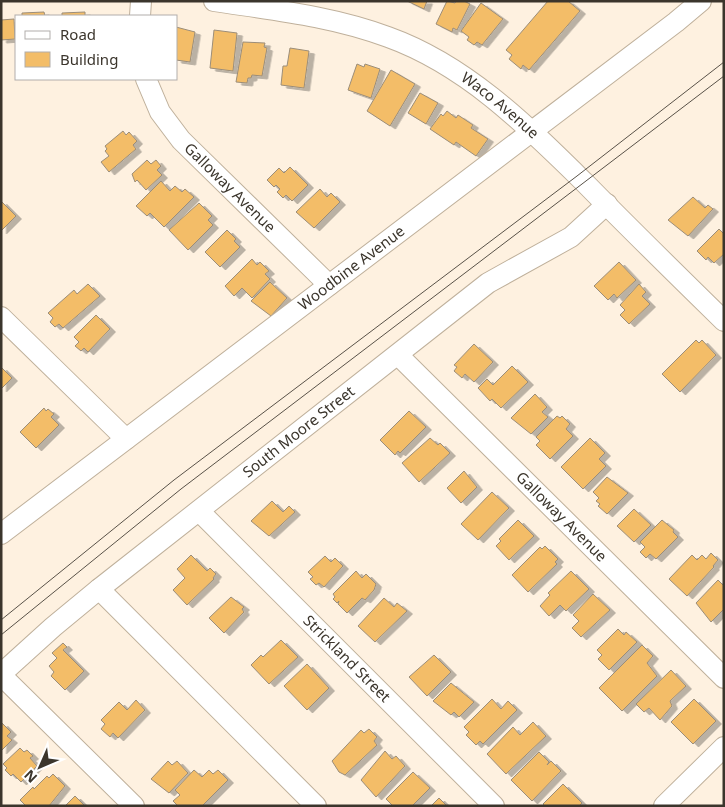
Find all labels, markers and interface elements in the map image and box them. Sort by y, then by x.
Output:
legend [15,15,178,80]
text: Road [60,24,96,44]
text: Building [60,49,118,69]
street label: Waco Avenue [458,67,544,142]
street label: Galloway Avenue [180,138,280,236]
street label: Woodbine Avenue [294,220,408,314]
street label: South Moore Street [238,380,359,481]
street label: Galloway Avenue [512,467,612,566]
street label: Strickland Street [300,610,396,706]
north arrow [15,742,65,792]
text: N [20,766,41,787]

